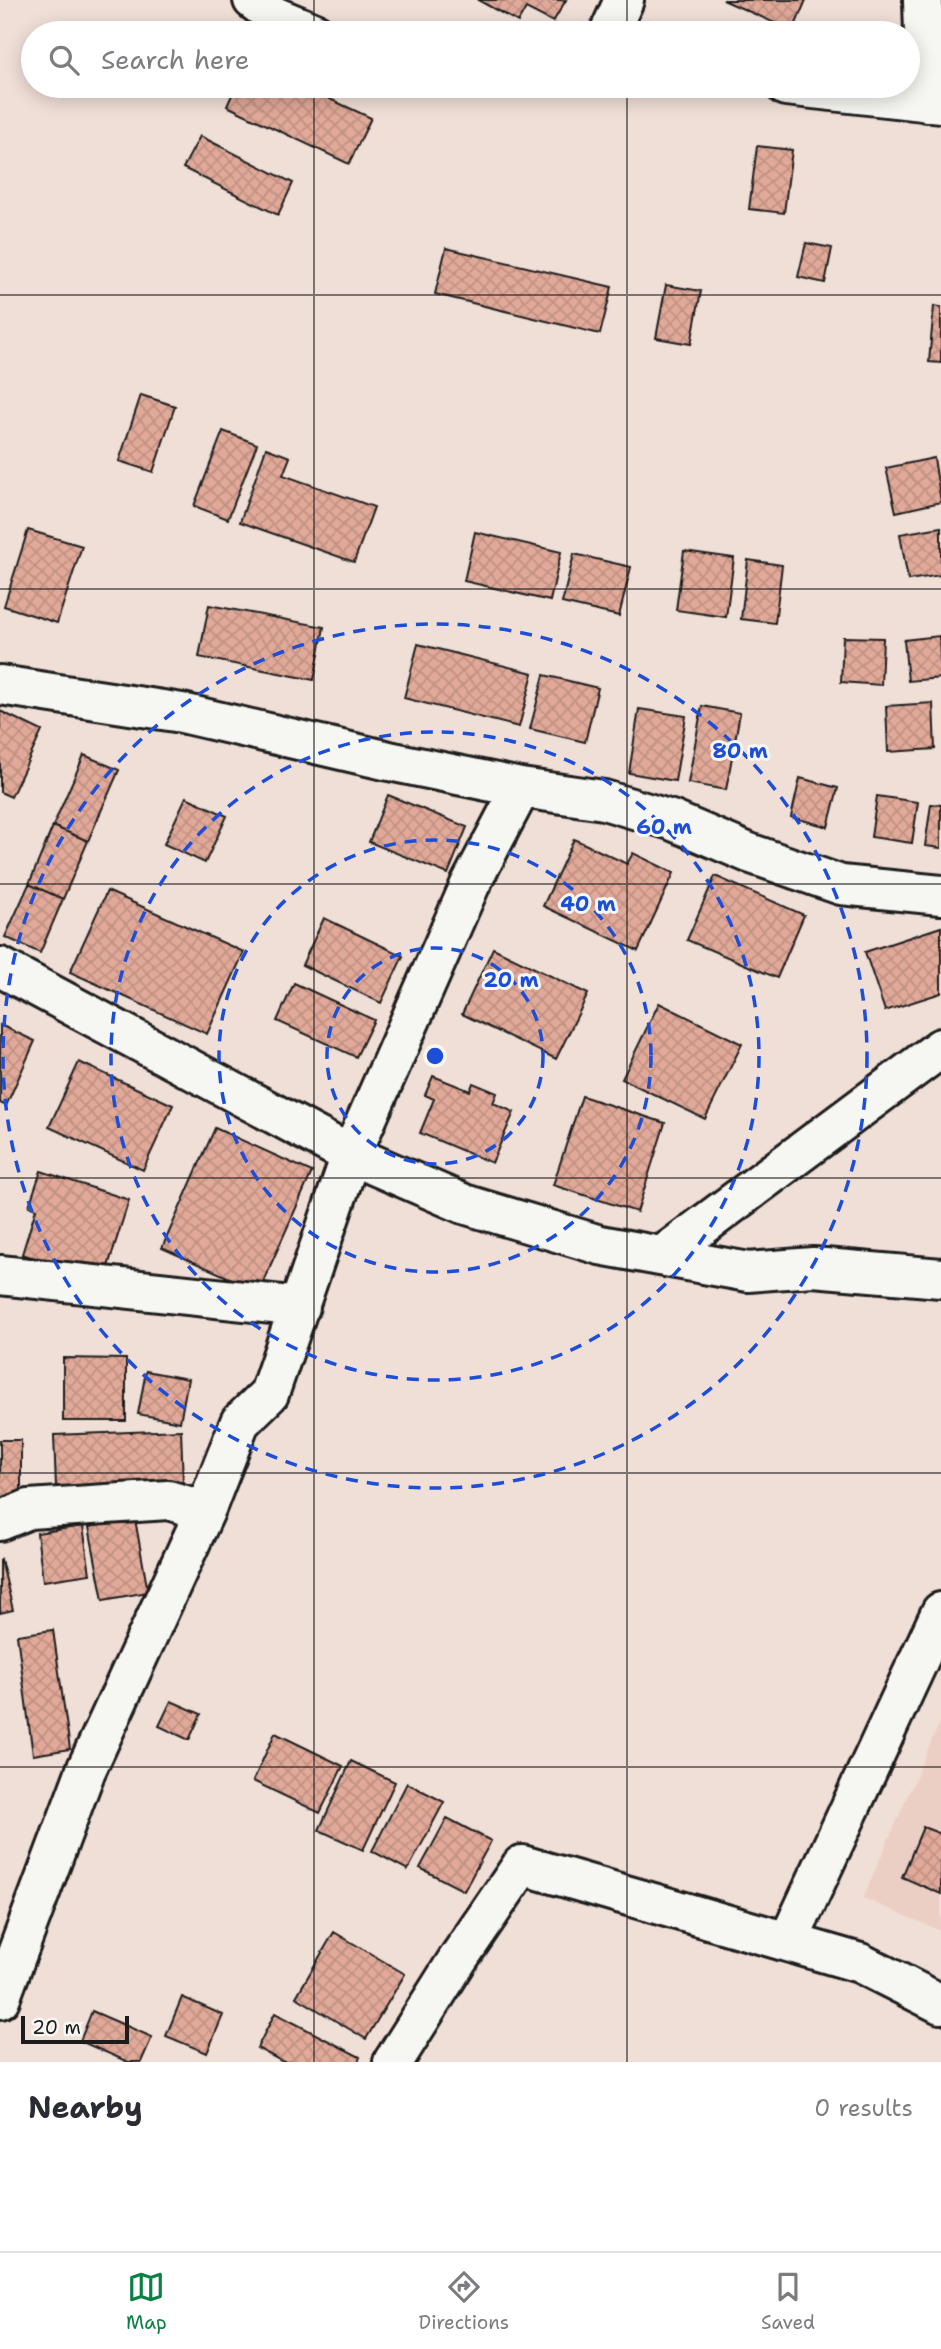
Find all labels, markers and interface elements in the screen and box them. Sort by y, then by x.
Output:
search box [21,21,920,98]
icon: search [45,41,83,79]
text: Search here [101,42,250,77]
text: 80 m [712,737,768,765]
text: 60 m [636,813,692,841]
text: 40 m [560,890,616,918]
text: 20 m [483,966,539,994]
centre of rings [423,1044,447,1068]
scale bar [21,2013,130,2045]
text: 20 m [32,2015,81,2040]
text: Nearby [28,2087,143,2128]
text: 0 results [814,2093,913,2123]
tab: Map [126,2268,167,2335]
tab: Directions [419,2268,509,2335]
tab: Saved [761,2268,815,2335]

